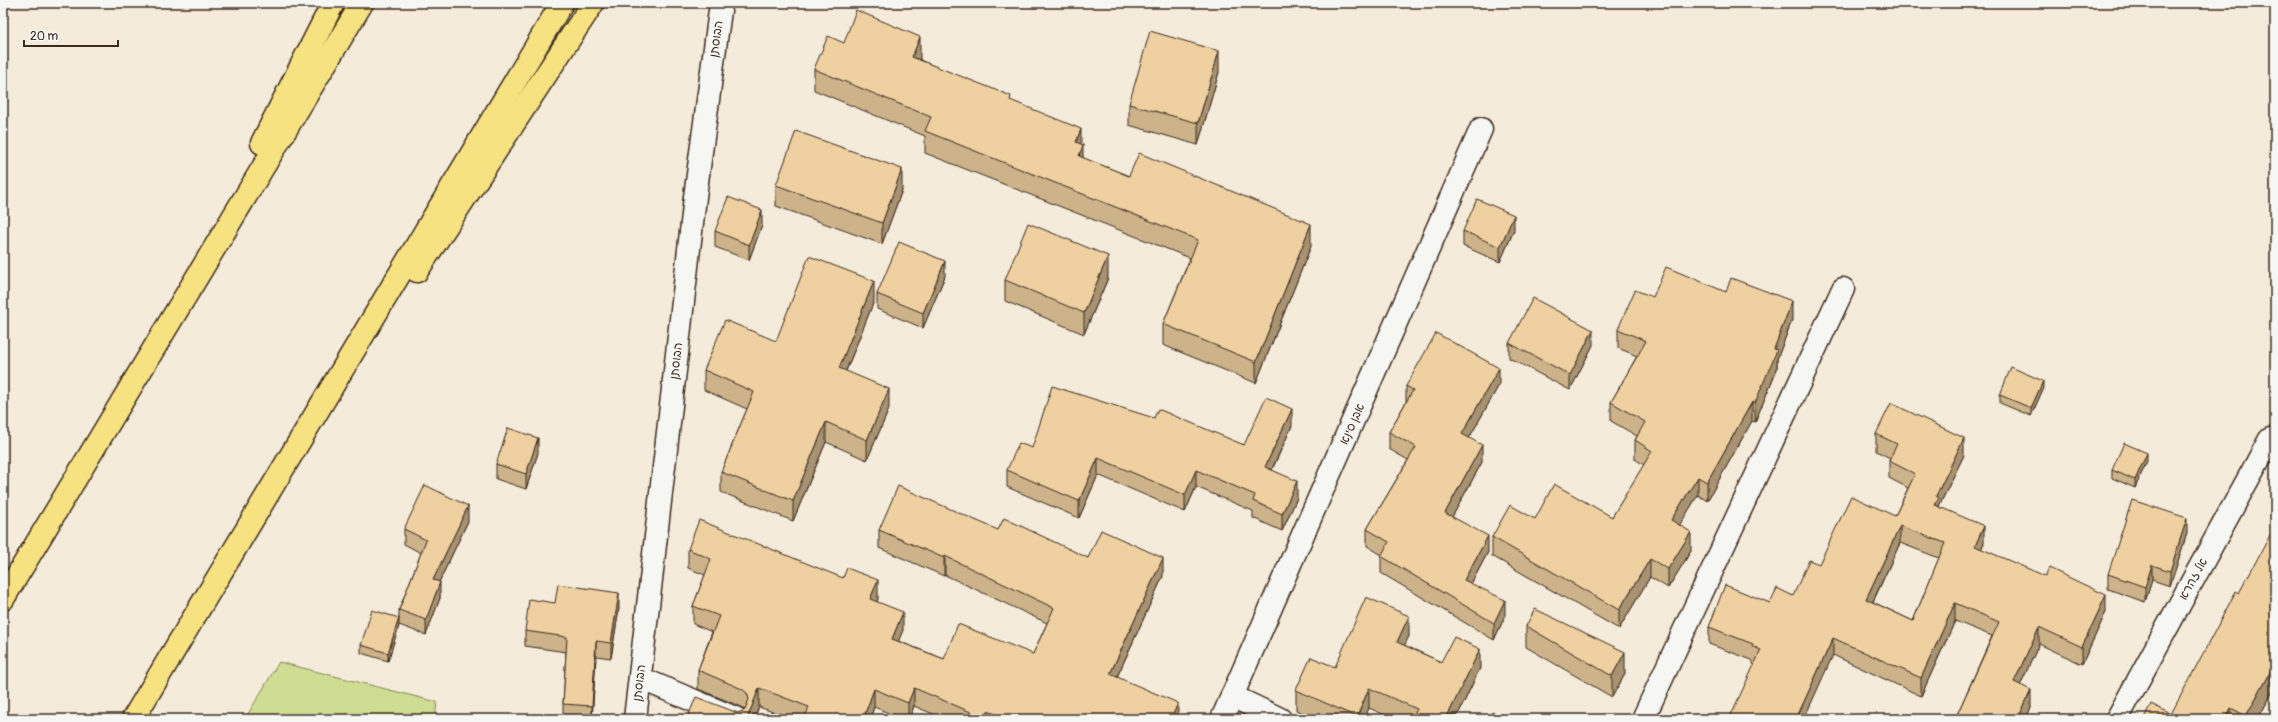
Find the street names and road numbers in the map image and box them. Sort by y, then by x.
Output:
street label: הבוסתן [706,20,727,59]
street label: הבוסתן [667,342,686,380]
street label: אבן סינא [1337,401,1368,447]
street label: אל זהרא [2176,556,2211,603]
street label: הבוסתן [630,664,649,702]

